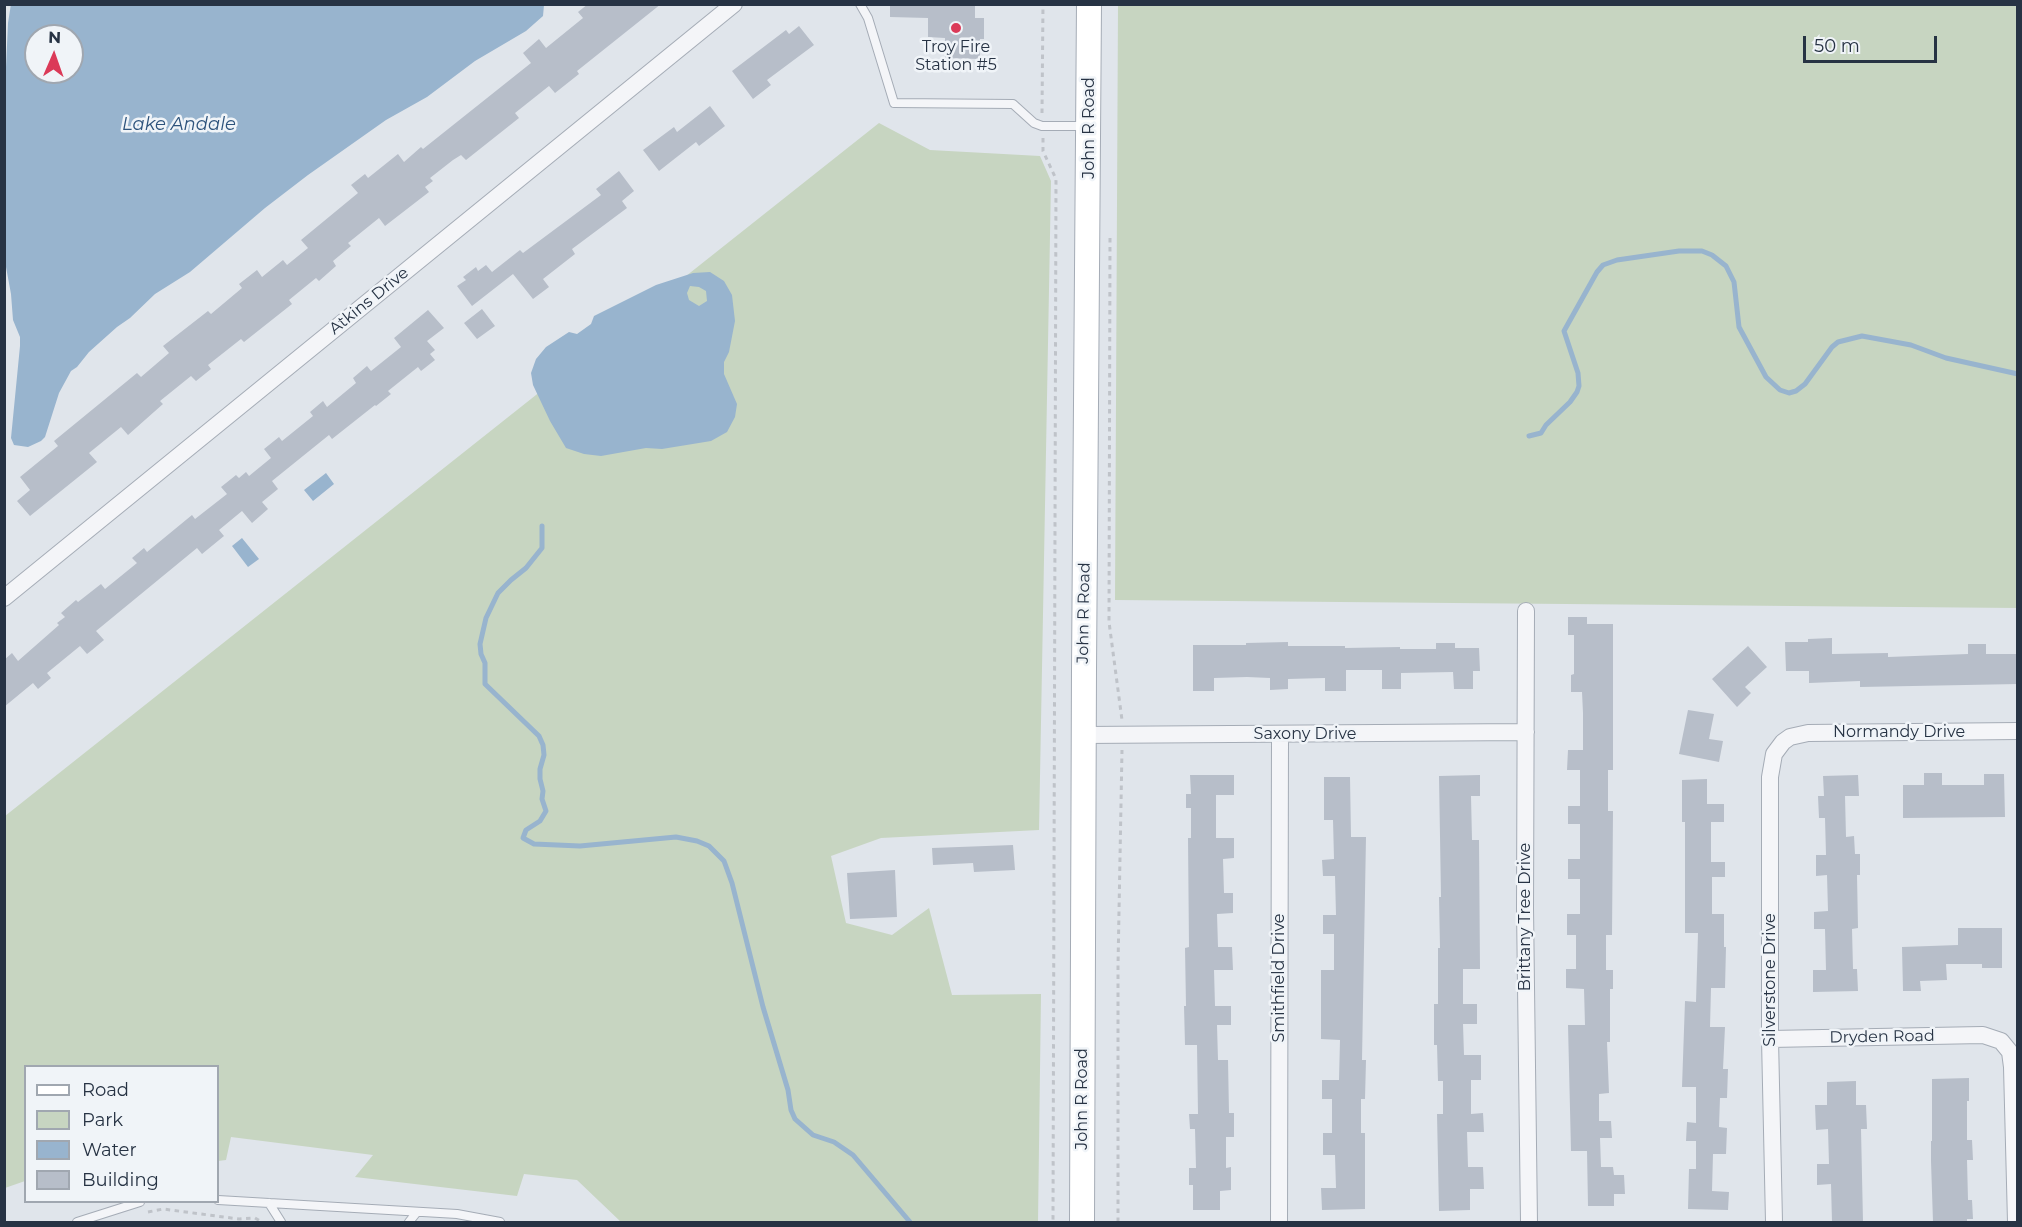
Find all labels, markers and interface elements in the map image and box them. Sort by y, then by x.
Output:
marker: Troy Fire Station #5 [949,21,963,35]
north arrow [24,24,84,84]
scale bar [1806,24,1940,62]
text: N [48,28,61,47]
text: 50 m [1814,35,1860,57]
place label: Troy Fire Station #5 [915,37,997,75]
street label: John R Road [1079,77,1099,179]
water label: Lake Andale [122,114,236,136]
street label: Atkins Drive [325,263,413,339]
street label: John R Road [1074,562,1094,664]
street label: Normandy Drive [1833,722,1965,742]
street label: Saxony Drive [1254,724,1356,744]
street label: Brittany Tree Drive [1515,843,1535,991]
street label: Silverstone Drive [1760,913,1780,1047]
street label: Smithfield Drive [1269,914,1289,1042]
street label: Dryden Road [1829,1026,1935,1048]
street label: John R Road [1072,1048,1092,1150]
legend [24,1065,219,1203]
text: Road [82,1079,129,1101]
text: Park [82,1109,123,1131]
text: Water [82,1139,137,1161]
text: Building [82,1169,159,1191]

